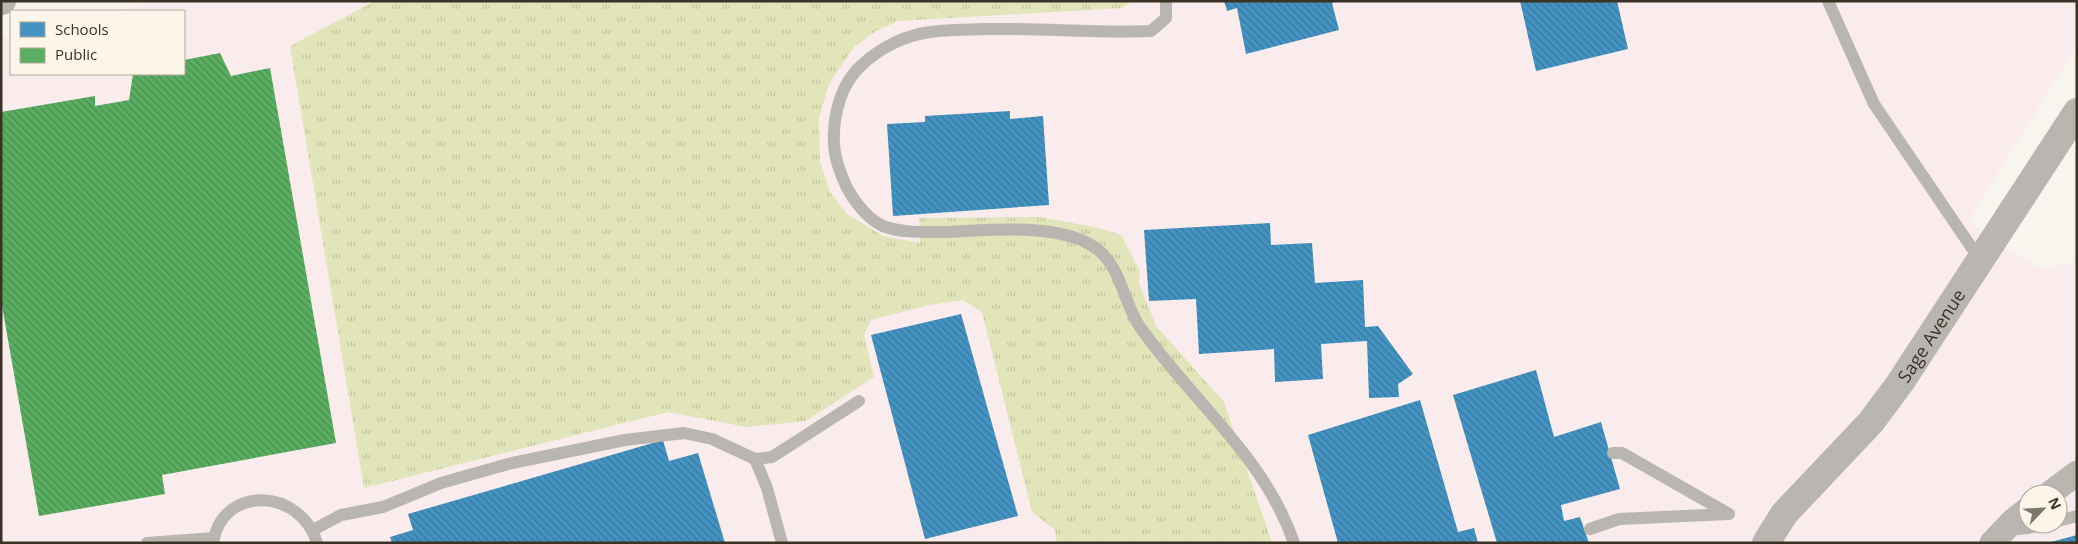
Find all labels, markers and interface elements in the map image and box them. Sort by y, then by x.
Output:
legend [10,10,185,75]
text: Schools [55,19,109,39]
text: Public [55,44,97,64]
street label: Sage Avenue [1892,284,1970,387]
north arrow [2018,484,2068,534]
text: N [2044,494,2066,512]

